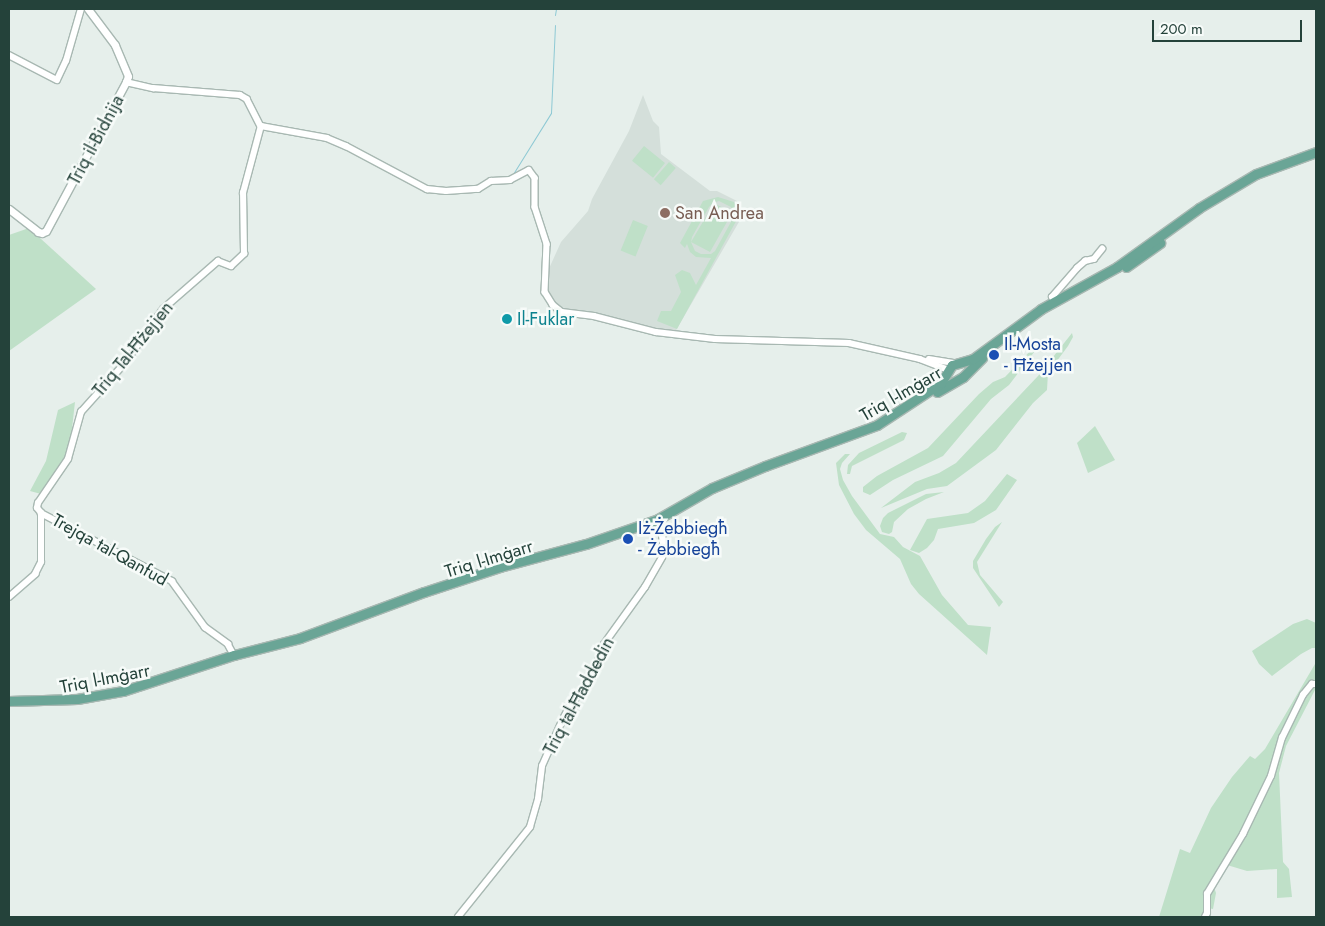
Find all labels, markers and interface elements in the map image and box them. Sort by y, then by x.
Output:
scale bar [1155,10,1305,42]
text: 200 m [1160,18,1203,40]
street label: Triq il-Bidnija [63,92,129,188]
place label: San Andrea [675,202,764,224]
marker: San Andrea [659,207,671,219]
street label: Triq Tal-Ħżejjen [88,297,178,401]
place label: Il-Fuklar [517,308,574,330]
marker: Il-Fuklar [501,313,513,325]
place label: Il-Mosta - Ħżejjen [1004,334,1072,376]
marker: Il-Mosta - Ħżejjen [988,349,1000,361]
street label: Triq l-Imġarr [856,362,946,426]
street label: Trejqa tal-Qanfud [48,509,172,591]
place label: Iż-Żebbiegħ - Żebbiegħ [638,518,728,560]
marker: Iż-Żebbiegħ - Żebbiegħ [622,533,634,545]
street label: Triq l-Imġarr [442,535,536,583]
street label: Triq tal-Ħaddedin [539,634,619,758]
street label: Triq l-Imġarr [58,660,152,698]

